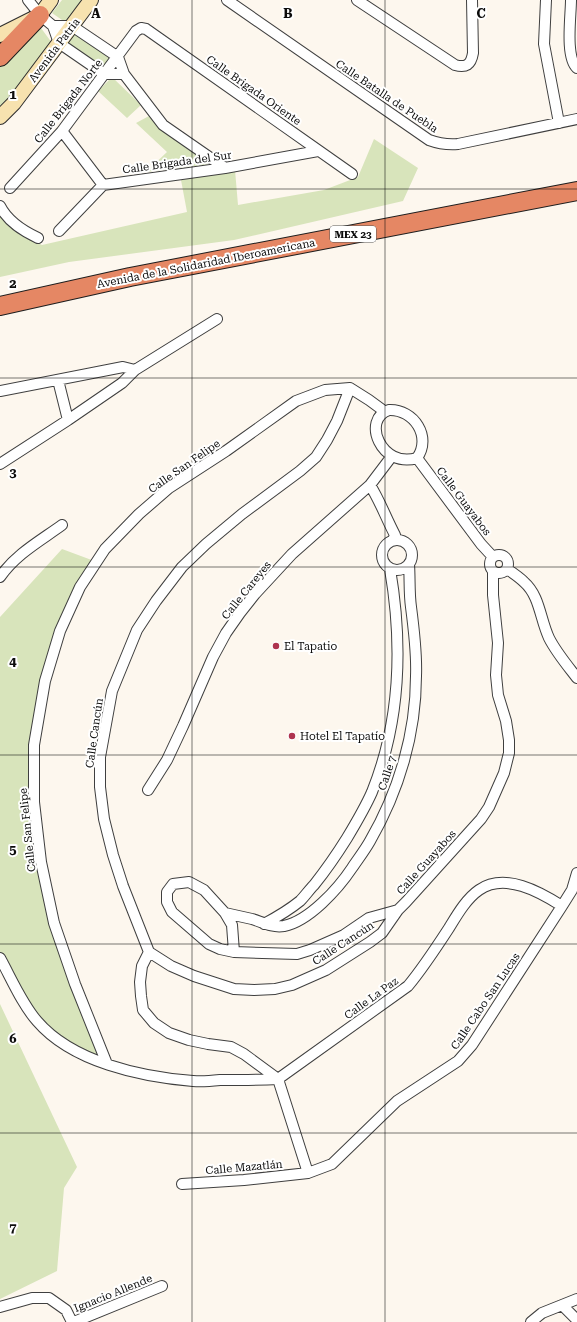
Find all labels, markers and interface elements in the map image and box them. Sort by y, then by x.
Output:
text: A [91,6,101,21]
text: B [283,6,293,21]
text: C [476,6,486,21]
street label: Avenida Patria [26,16,83,85]
street label: Calle Brigada Oriente [204,53,304,128]
street label: Calle Brigada Norte [32,57,105,146]
street label: Calle Batalla de Puebla [333,57,440,136]
text: 1 [9,87,17,102]
street label: Calle Brigada del Sur [122,148,233,177]
road number: MEX 23 [330,226,376,242]
street label: Avenida de la Solidaridad Iberoamericana [96,236,316,291]
text: 2 [9,276,17,291]
street label: Calle San Felipe [146,437,223,496]
text: 3 [9,465,17,480]
street label: Calle Guayabos [434,465,494,538]
street label: Calle Careyes [219,559,274,622]
place label: El Tapatio [284,640,337,653]
marker: El Tapatio [271,641,281,651]
text: 4 [9,654,17,669]
street label: Calle Cancún [83,697,106,769]
place label: Hotel El Tapatío [300,730,385,743]
marker: Hotel El Tapatío [287,731,297,741]
street label: Calle 7 [376,754,399,792]
street label: Calle San Felipe [17,787,38,873]
street label: Calle Guayabos [394,827,459,897]
text: 5 [9,842,17,857]
street label: Calle Cancún [310,919,376,968]
street label: Calle Cabo San Lucas [448,951,523,1052]
street label: Calle La Paz [342,975,401,1022]
text: 6 [9,1031,17,1046]
street label: Calle Mazatlán [205,1158,283,1177]
text: 7 [9,1220,17,1235]
street label: Ignacio Allende [72,1272,154,1315]

